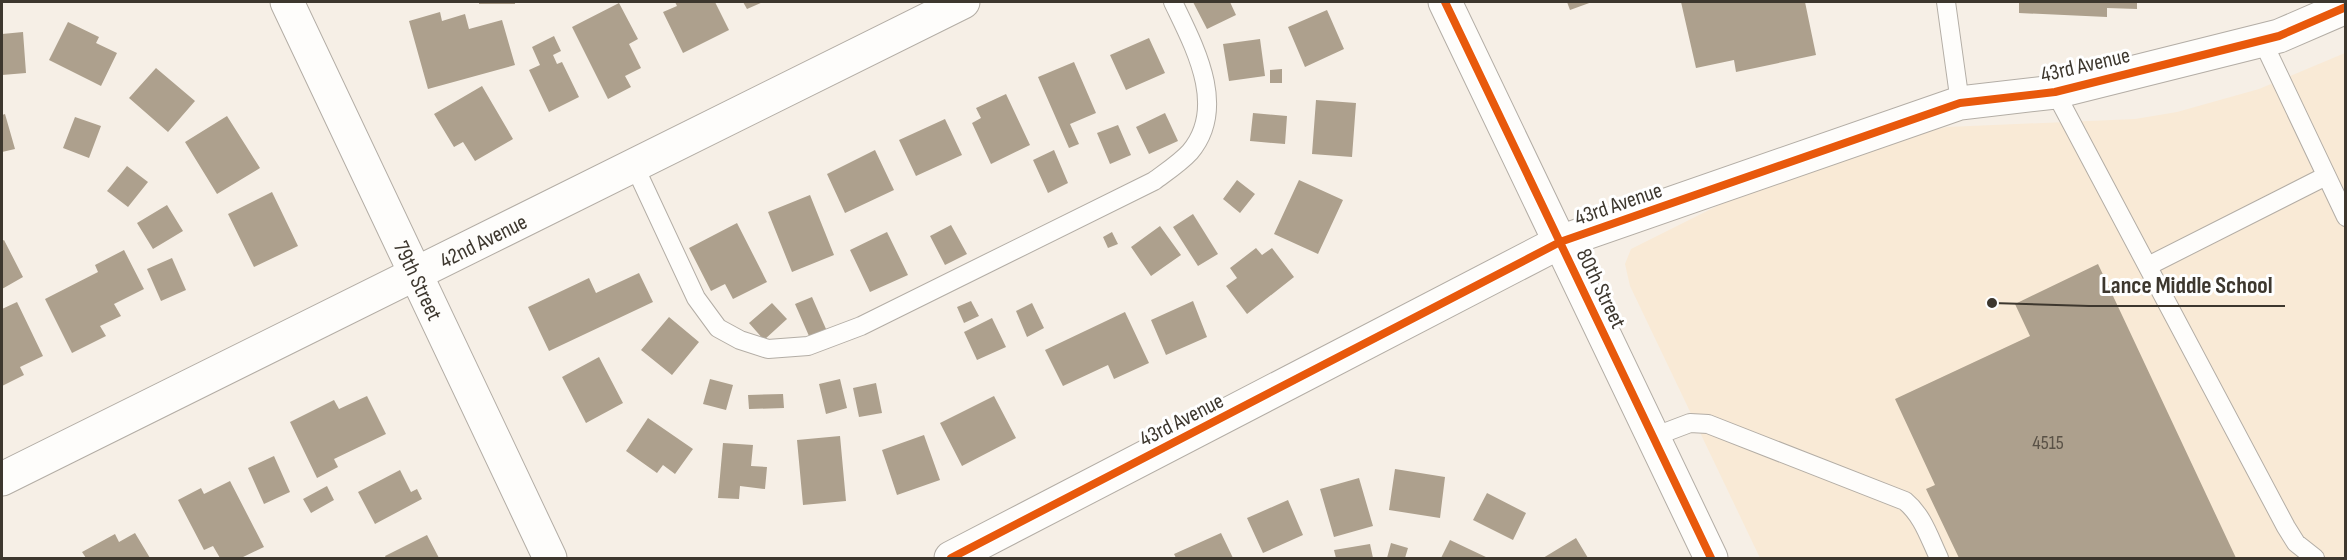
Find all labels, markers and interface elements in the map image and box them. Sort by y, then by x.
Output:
street label: 43rd Avenue [2038,42,2133,89]
street label: 43rd Avenue [1571,177,1666,232]
street label: 42nd Avenue [435,209,532,275]
street label: 79th Street [387,237,448,325]
street label: 80th Street [1570,244,1632,333]
callout: Lance Middle School [2089,264,2285,306]
text: Lance Middle School [2101,271,2273,300]
street label: 43rd Avenue [1135,388,1228,453]
house number: 4515 [2032,431,2064,455]

